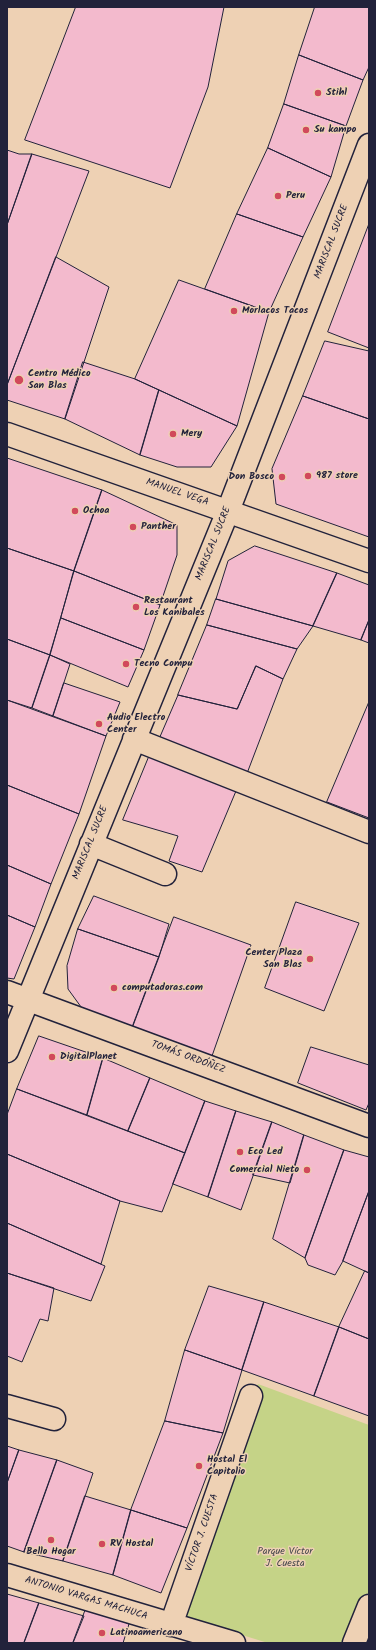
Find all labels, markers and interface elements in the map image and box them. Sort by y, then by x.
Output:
place label: Stihl [326,87,347,99]
marker: Stihl [313,88,323,98]
place label: Su kampo [314,124,356,136]
marker: Su kampo [301,125,311,135]
place label: Peru [286,190,305,202]
marker: Peru [273,191,283,201]
street label: MARISCAL SUCRE [312,203,352,281]
place label: Morlacos Tacos [242,305,308,317]
marker: Morlacos Tacos [229,306,239,316]
place label: Centro Médico San Blas [28,368,91,392]
marker: Centro Médico San Blas [13,374,25,386]
place label: Mery [181,428,202,440]
marker: Mery [168,429,178,439]
place label: 987 store [316,470,358,482]
place label: Don Bosco [228,471,274,483]
marker: 987 store [303,471,313,481]
marker: Don Bosco [277,472,287,482]
street label: MANUEL VEGA [144,477,210,509]
place label: Ochoa [83,505,109,517]
street label: MARISCAL SUCRE [194,505,234,583]
marker: Ochoa [70,506,80,516]
place label: Panther [141,521,176,533]
marker: Panther [128,522,138,532]
place label: Restaurant Los Kanibales [144,595,205,618]
marker: Restaurant Los Kanibales [131,602,141,612]
place label: Tecno Compu [134,658,192,670]
marker: Tecno Compu [121,659,131,669]
place label: Audio Electro Center [107,712,165,736]
marker: Audio Electro Center [94,719,104,729]
street label: MARISCAL SUCRE [71,804,111,882]
place label: Center Plaza San Blas [245,947,302,970]
marker: Center Plaza San Blas [305,954,315,964]
place label: computadoras.com [122,982,203,994]
marker: computadoras.com [109,983,119,993]
street label: TOMÁS ORDÓÑEZ [149,1039,227,1077]
place label: DigitalPlanet [60,1051,117,1063]
marker: DigitalPlanet [47,1052,57,1062]
place label: Eco Led [248,1146,283,1158]
marker: Eco Led [235,1147,245,1157]
place label: Comercial Nieto [230,1164,299,1176]
marker: Comercial Nieto [302,1165,312,1175]
place label: Hostal El Capitolio [207,1454,247,1478]
marker: Hostal El Capitolio [194,1461,204,1471]
street label: VÍCTOR J. CUESTA [184,1493,222,1573]
marker: Bello Hogar [46,1535,56,1545]
place label: RV Hostal [110,1538,153,1550]
marker: RV Hostal [97,1539,107,1549]
place label: Bello Hogar [26,1546,76,1558]
park label: Parque Víctor J. Cuesta [257,1546,313,1570]
street label: ANTONIO VARGAS MACHUCA [23,1575,149,1623]
place label: Latinoamericano [110,1627,182,1639]
marker: Latinoamericano [97,1628,107,1638]

